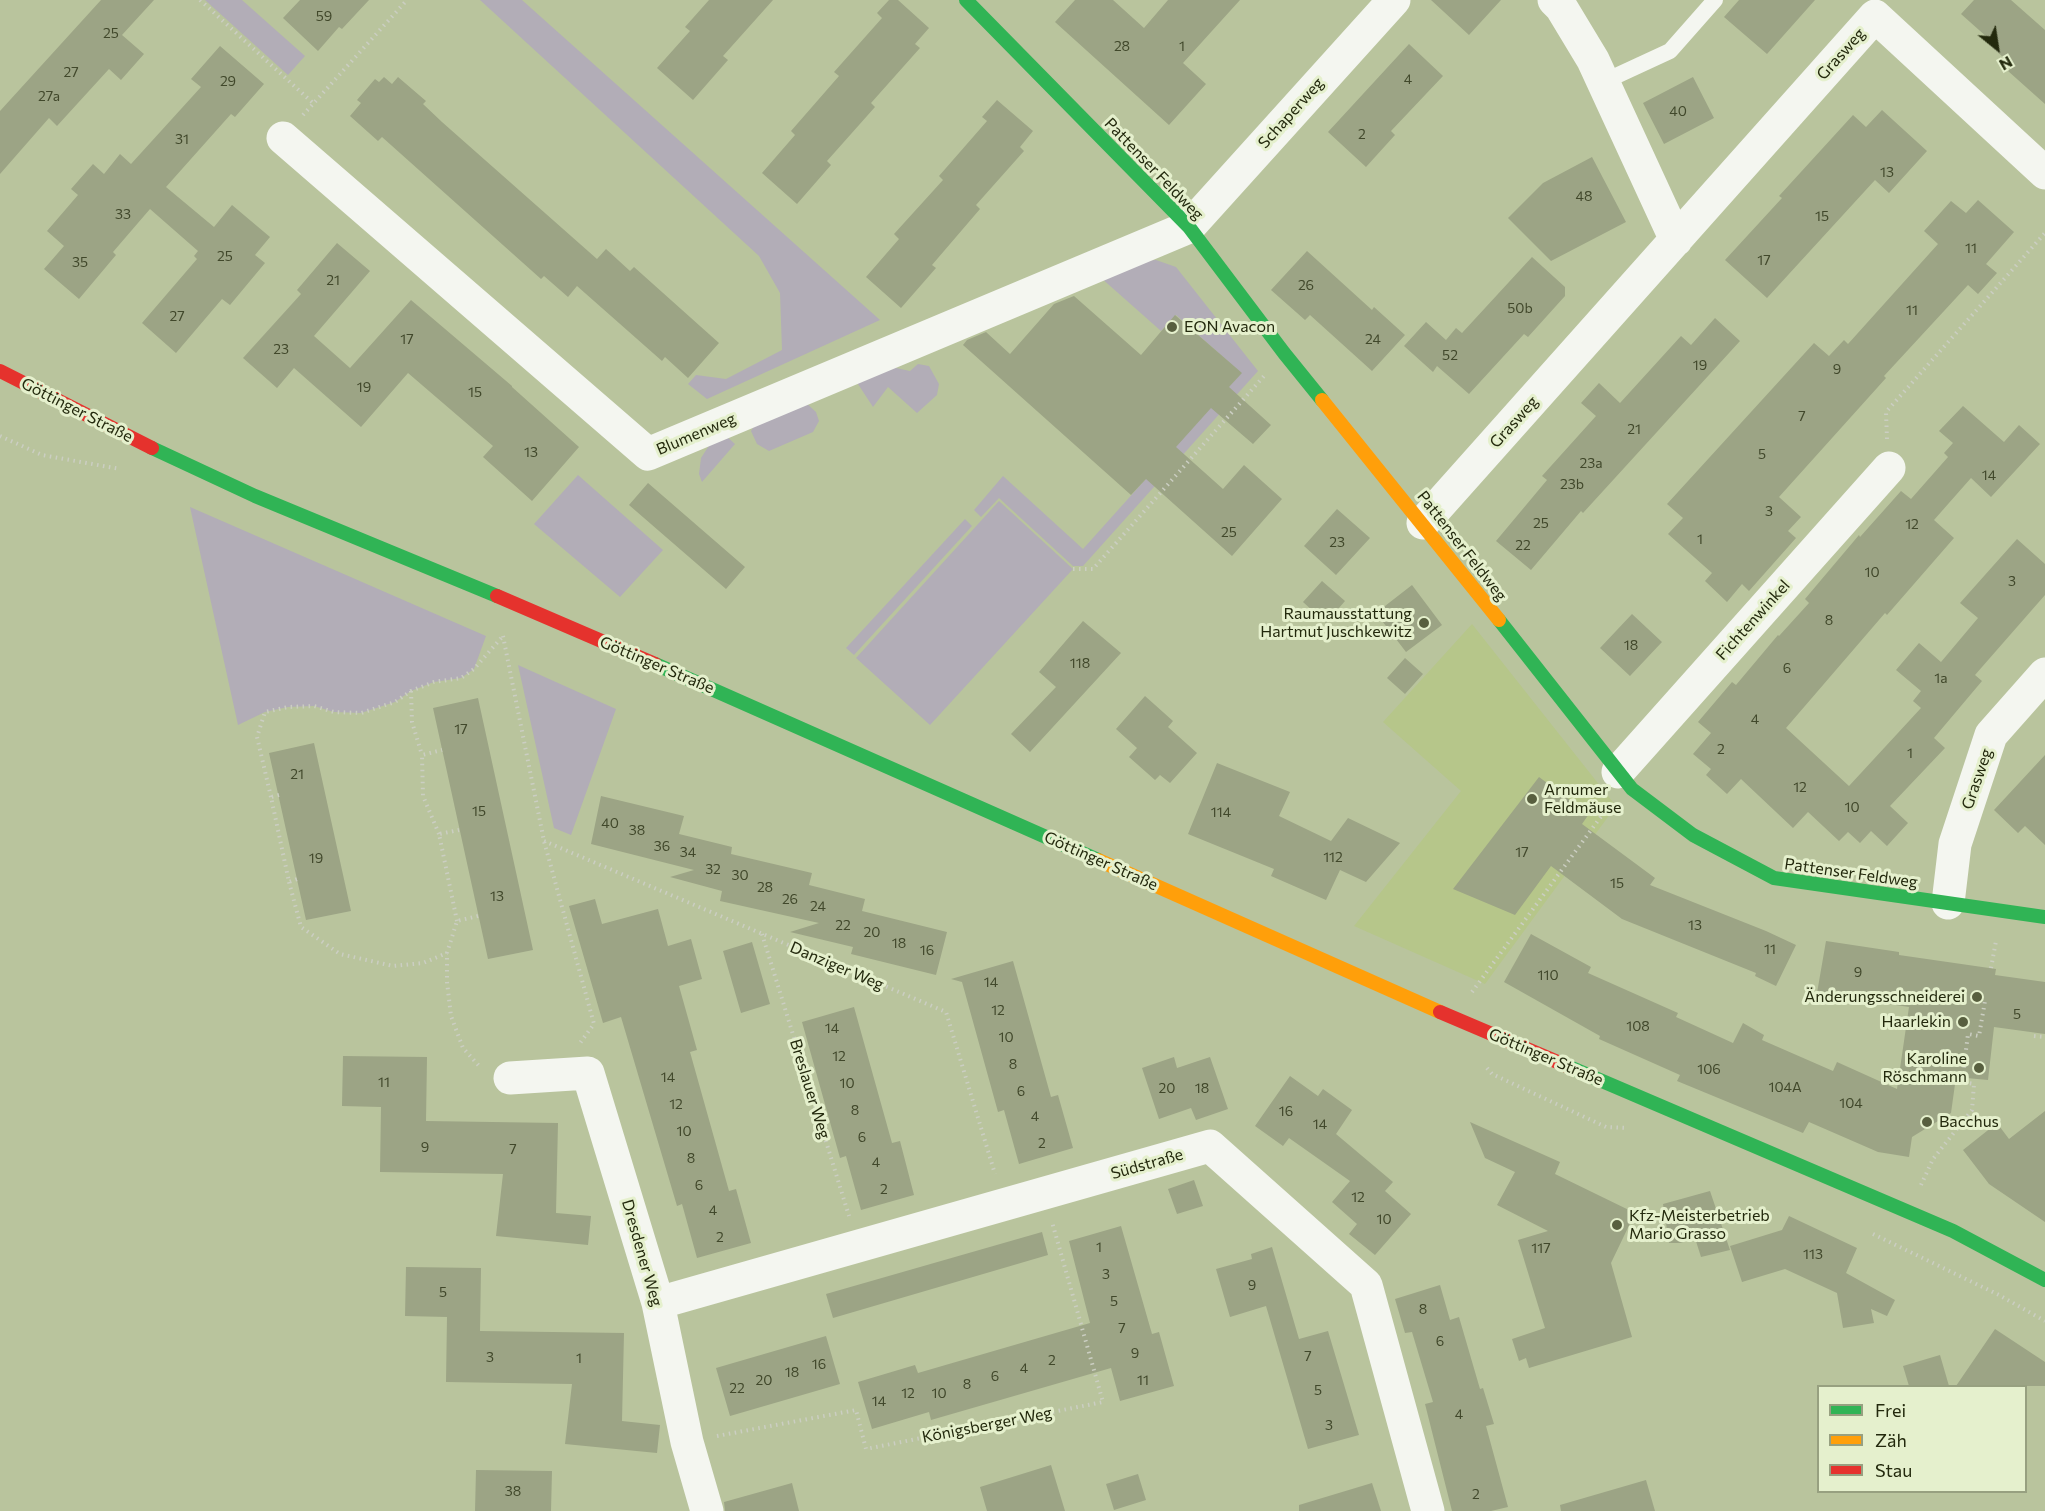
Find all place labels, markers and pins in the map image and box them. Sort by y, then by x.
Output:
place label: EON Avacon [1184,317,1275,337]
marker: EON Avacon [1165,320,1179,334]
place label: Raumausstattung Hartmut Juschkewitz [1260,604,1412,642]
marker: Raumausstattung Hartmut Juschkewitz [1417,616,1431,630]
place label: Arnumer Feldmäuse [1544,780,1621,818]
marker: Arnumer Feldmäuse [1525,792,1539,806]
place label: Änderungsschneiderei [1804,987,1965,1007]
marker: Änderungsschneiderei [1970,990,1984,1004]
place label: Haarlekin [1881,1012,1951,1032]
marker: Haarlekin [1956,1015,1970,1029]
place label: Karoline Röschmann [1882,1049,1967,1087]
marker: Karoline Röschmann [1972,1061,1986,1075]
place label: Bacchus [1939,1112,1999,1132]
marker: Bacchus [1920,1115,1934,1129]
place label: Kfz-Meisterbetrieb Mario Grasso [1629,1206,1770,1244]
marker: Kfz-Meisterbetrieb Mario Grasso [1610,1218,1624,1232]

